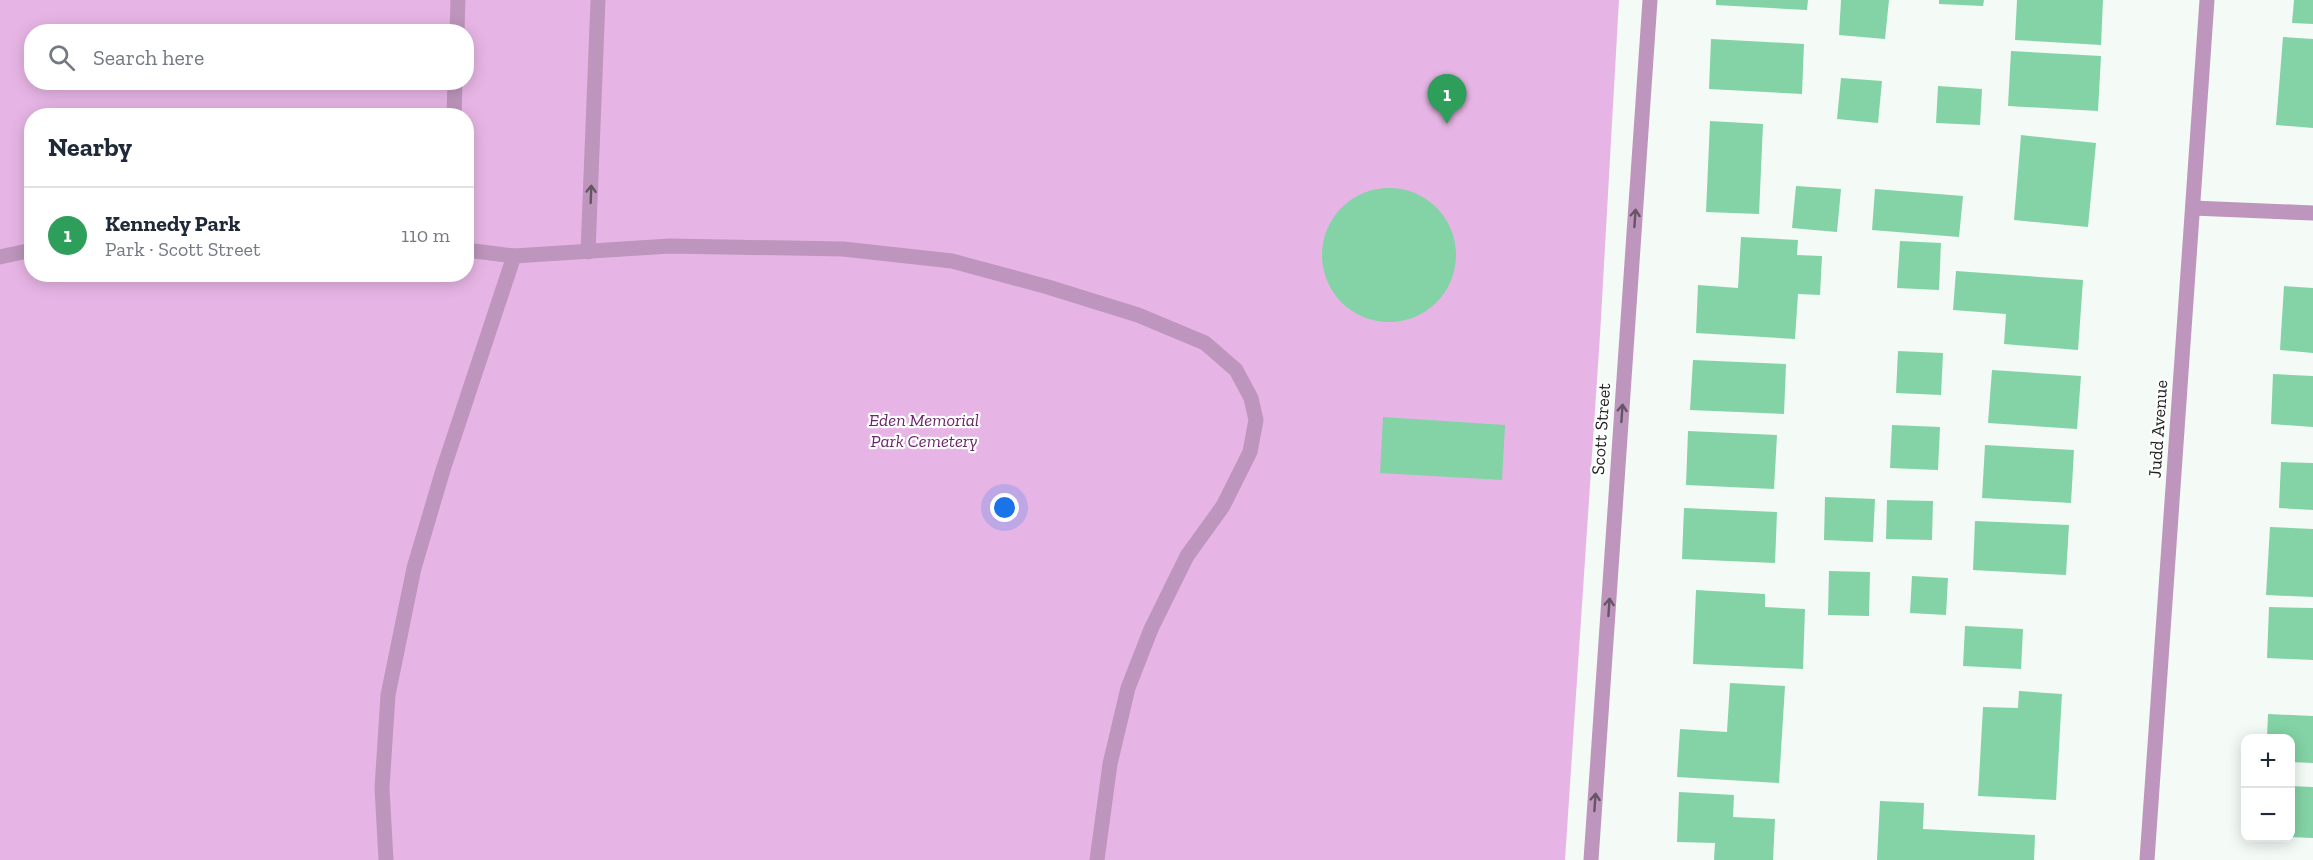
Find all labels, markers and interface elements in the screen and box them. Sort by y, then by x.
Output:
search box [24,24,474,90]
icon: search [45,41,78,74]
text: Search here [93,44,204,71]
pin: 1 [1428,74,1466,124]
text: Nearby [48,131,132,163]
one-way arrow [585,184,596,204]
one-way arrow [1630,209,1641,228]
text: Kennedy Park [105,210,240,237]
text: 1 [63,223,72,247]
text: 110 m [401,223,450,247]
text: Park · Scott Street [105,237,260,261]
street label: Judd Avenue [2144,379,2172,479]
street label: Scott Street [1587,382,1615,476]
one-way arrow [1617,403,1628,423]
park label: Eden Memorial Park Cemetery [869,409,979,452]
your location [990,493,1019,522]
one-way arrow [1603,598,1614,618]
map controls [2241,734,2295,842]
button: + [2241,734,2295,788]
button: − [2241,788,2295,842]
one-way arrow [1590,792,1601,812]

